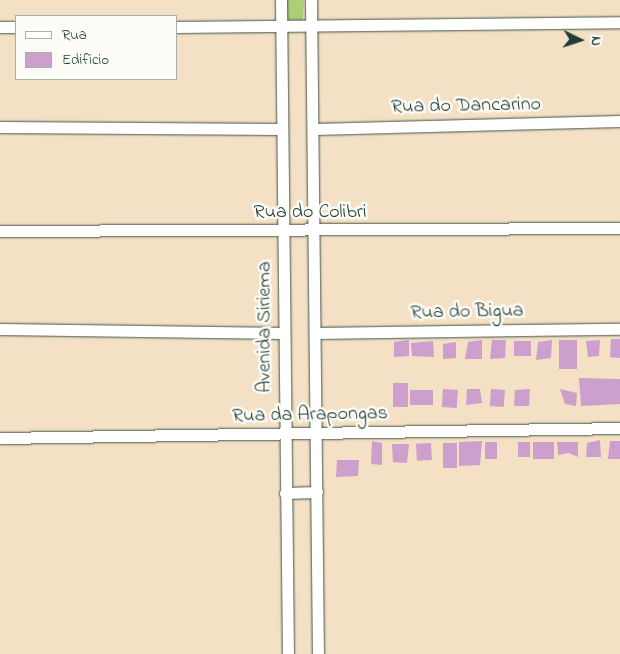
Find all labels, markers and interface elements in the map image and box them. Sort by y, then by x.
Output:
legend [15,15,178,80]
north arrow [555,15,605,65]
text: Rua [62,24,87,46]
text: N [585,36,606,47]
text: Edifício [62,49,109,71]
street label: Rua do Dancarino [391,93,541,119]
street label: Rua do Colibri [254,200,366,224]
street label: Avenida Siriema [253,261,277,393]
street label: Rua do Bigua [410,299,524,325]
street label: Rua da Arapongas [232,402,388,428]

